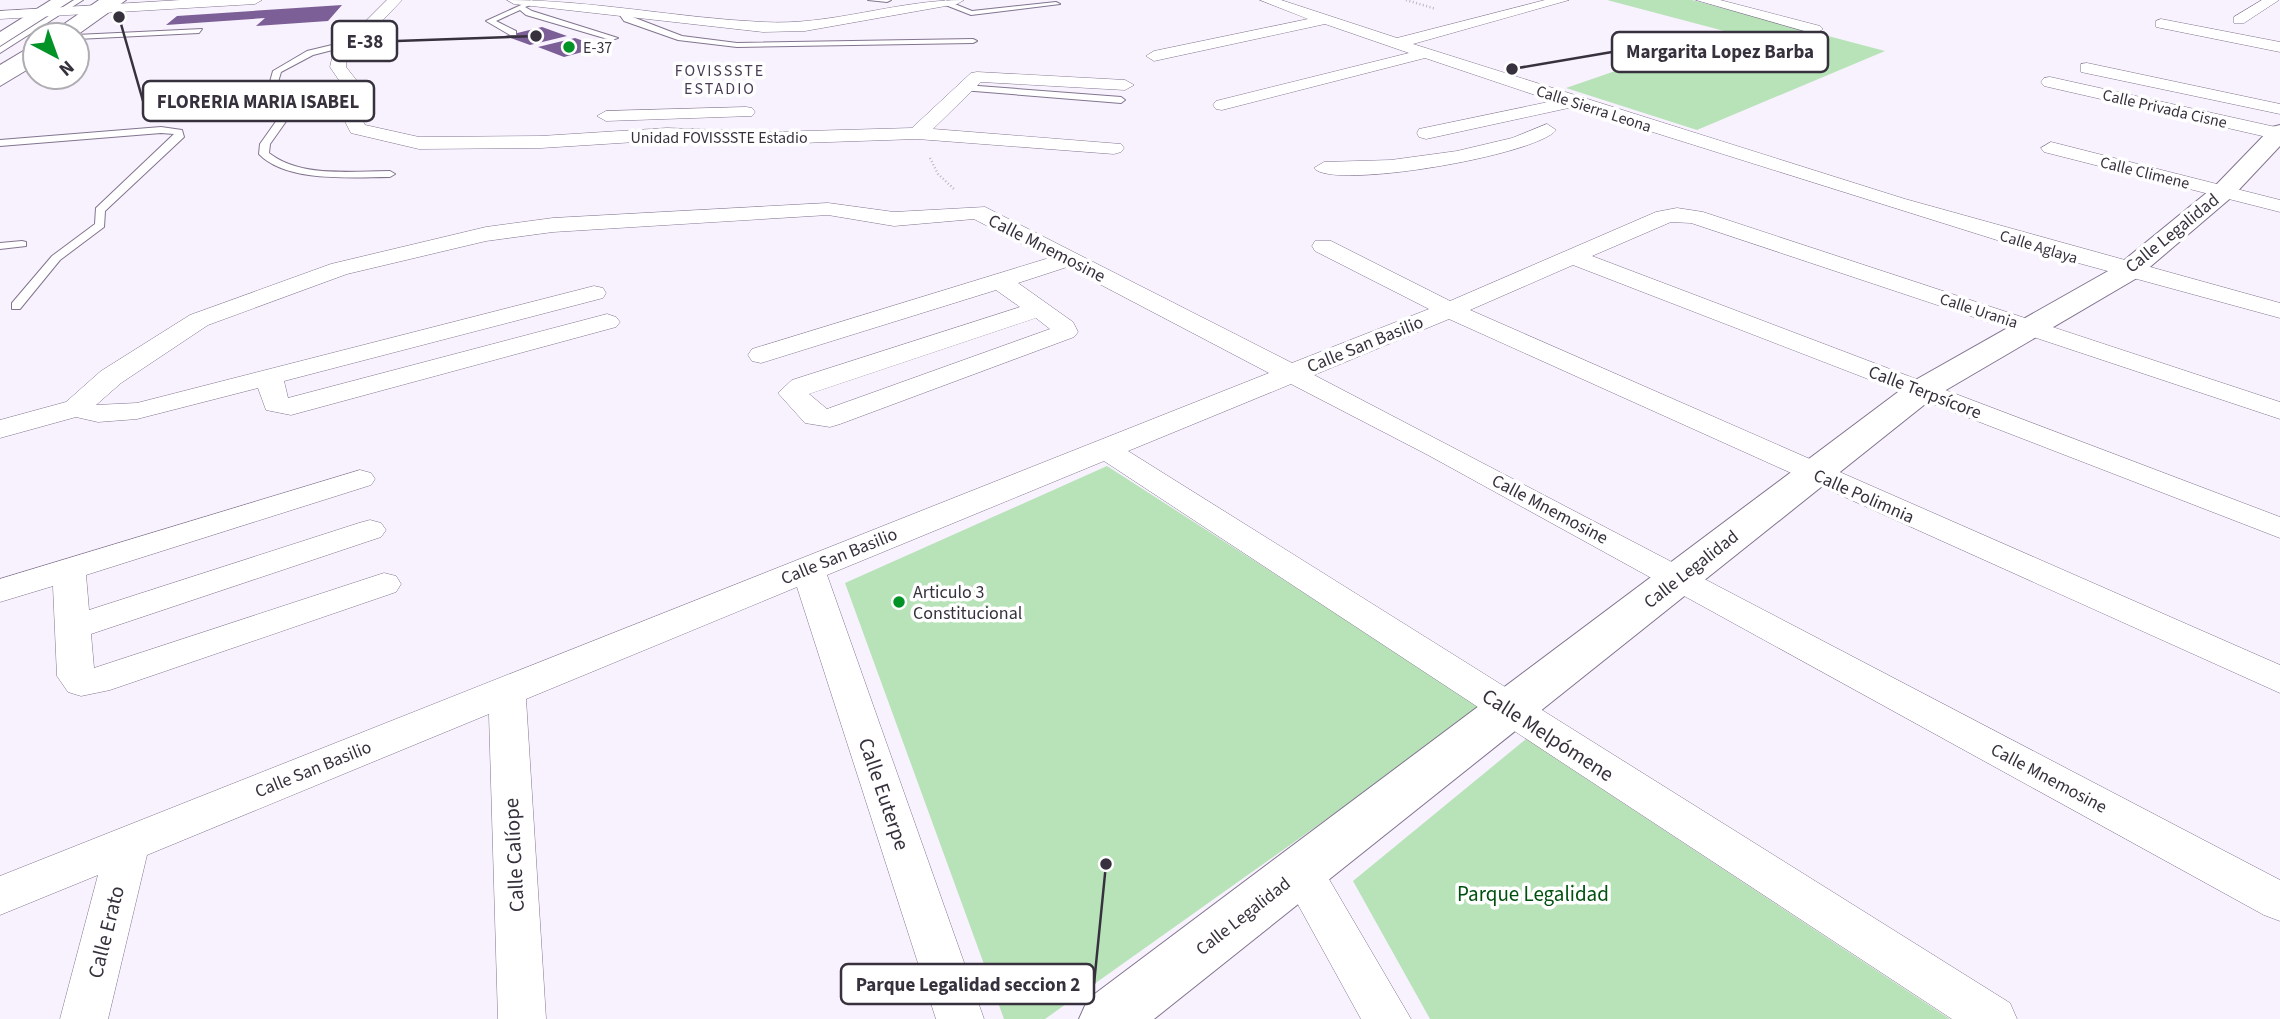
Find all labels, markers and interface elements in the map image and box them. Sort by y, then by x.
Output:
north arrow [21,21,91,91]
callout: E-38 [332,21,397,61]
text: E-38 [347,29,383,56]
callout: Margarita Lopez Barba [1612,32,1828,72]
place label: E-37 [583,37,612,59]
marker: E-37 [561,39,577,55]
text: Margarita Lopez Barba [1626,39,1814,66]
text: N [53,53,80,82]
district label: FOVISSSTE ESTADIO [675,60,765,100]
street label: Calle Sierra Leona [1533,80,1654,138]
callout: FLORERIA MARIA ISABEL [143,81,374,121]
street label: Calle Privada Cisne [2100,84,2229,134]
text: FLORERIA MARIA ISABEL [157,89,359,116]
street label: Unidad FOVISSSTE Estadio [630,127,808,149]
street label: Calle Climene [2098,151,2192,195]
street label: Calle Legalidad [2120,188,2225,279]
street label: Calle Mnemosine [984,208,1110,289]
street label: Calle Aglaya [1997,225,2080,269]
street label: Calle Urania [1937,288,2021,334]
street label: Calle San Basilio [1303,310,1427,379]
street label: Calle Terpsícore [1865,359,1985,426]
street label: Calle Polimnia [1809,463,1918,530]
street label: Calle Mnemosine [1487,468,1612,551]
street label: Calle San Basilio [777,522,901,591]
street label: Calle Legalidad [1639,524,1744,614]
place label: Articulo 3 Constitucional [913,580,1022,626]
marker: Articulo 3 Constitucional [891,594,907,610]
street label: Calle Melpómene [1476,681,1620,789]
street label: Calle Euterpe [851,734,917,854]
street label: Calle San Basilio [251,735,375,804]
street label: Calle Mnemosine [1986,737,2111,820]
street label: Calle Calíope [496,797,532,913]
street label: Calle Legalidad [1191,871,1296,961]
park label: Parque Legalidad [1457,879,1609,909]
street label: Calle Erato [80,883,132,981]
callout: Parque Legalidad seccion 2 [841,964,1094,1004]
text: Parque Legalidad seccion 2 [856,972,1080,999]

